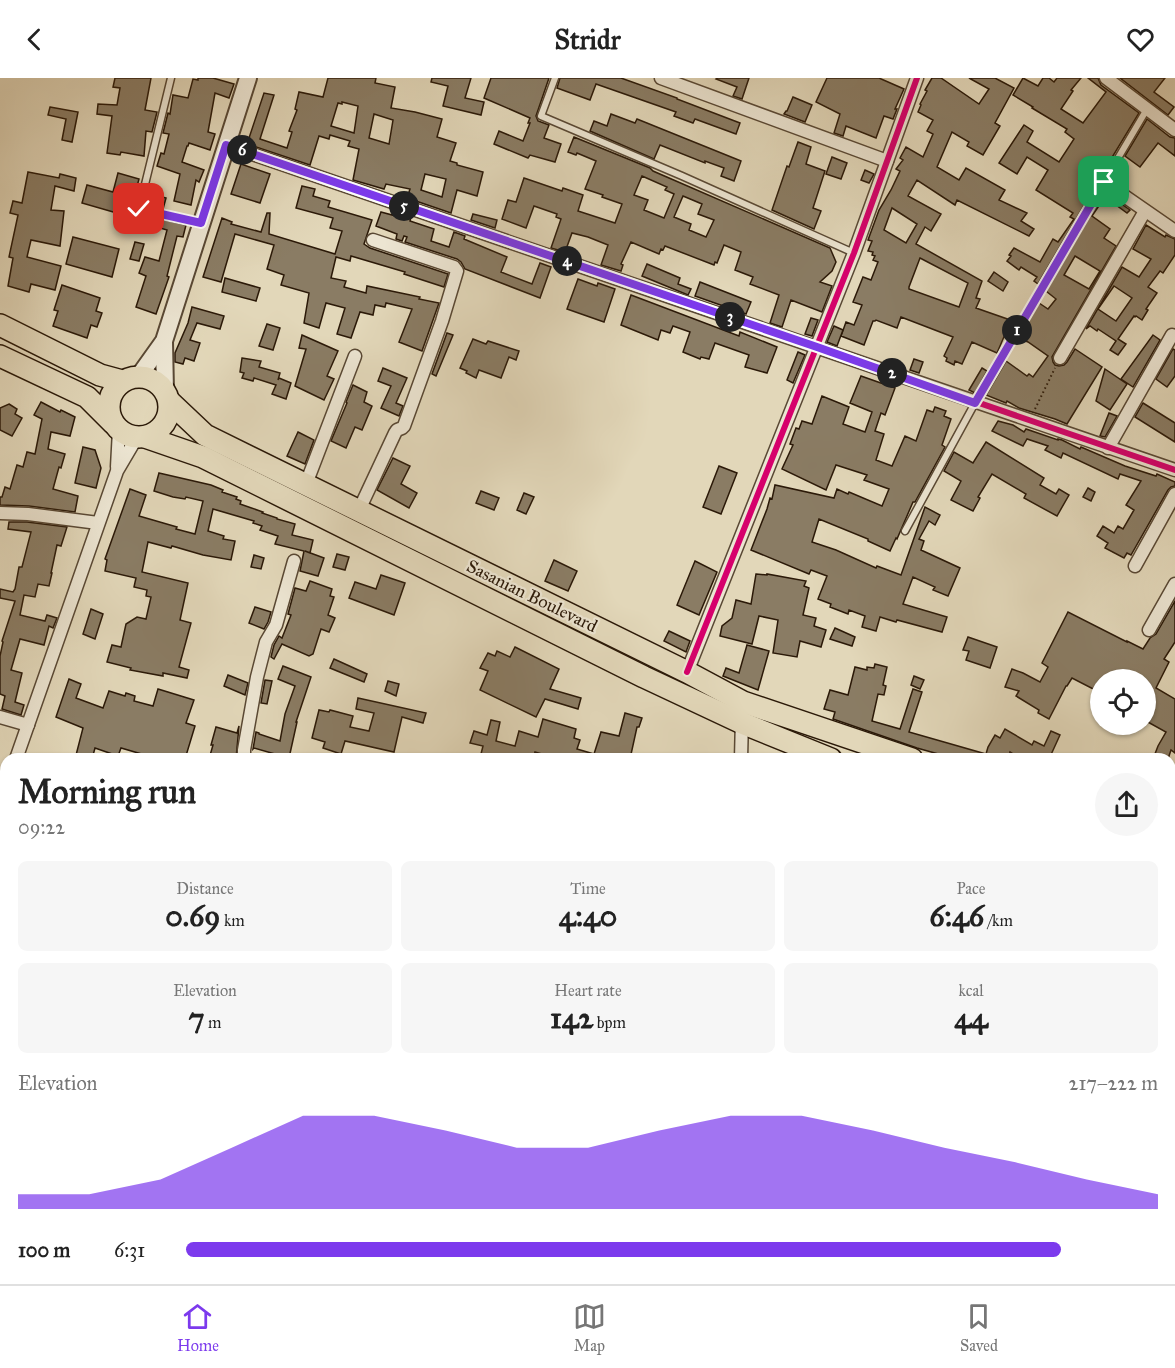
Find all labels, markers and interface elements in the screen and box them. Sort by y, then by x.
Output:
icon: back [18,23,51,56]
text: Stridr [554,23,621,56]
icon: heart [1124,23,1157,56]
pin: 6 [227,135,257,165]
text: 6 [238,140,246,159]
pin [1078,156,1129,207]
icon: arrive [1087,165,1120,198]
pin [113,183,164,234]
pin: 5 [389,191,419,221]
icon: check [122,192,155,225]
text: 5 [400,196,408,215]
pin: 4 [552,246,582,276]
text: 4 [563,251,571,270]
pin: 3 [715,302,745,332]
text: 3 [727,307,733,326]
pin: 1 [1002,315,1032,345]
text: 1 [1014,320,1020,339]
pin: 2 [877,358,907,388]
text: 2 [888,363,896,382]
street label: Sasanian Boulevard [463,555,601,637]
map controls [1090,669,1156,735]
button: locate [1090,669,1156,735]
text: Morning run [18,772,196,812]
button: share [1095,773,1158,836]
text: 09:22 [18,815,65,839]
text: Distance [176,879,234,898]
text: Time [570,879,606,898]
text: Pace [956,879,986,898]
text: 0.69 [165,898,220,934]
text: 4:40 [559,898,617,934]
text: 6:46 [929,898,984,934]
text: km [220,911,245,930]
text: /km [984,911,1013,930]
text: Elevation [173,981,237,1000]
text: Heart rate [554,981,622,1000]
text: kcal [958,981,984,1000]
text: 7 [189,1000,205,1036]
text: 142 [550,1000,593,1036]
text: 44 [954,1000,988,1036]
text: m [205,1013,221,1032]
text: bpm [593,1013,626,1032]
text: Elevation [18,1071,97,1095]
text: 217–222 m [1069,1071,1158,1095]
text: 100 m [18,1238,70,1262]
text: 6:31 [114,1238,145,1262]
tab: Home [177,1300,219,1355]
tab: Map [573,1300,606,1355]
tab: Saved [960,1300,998,1355]

